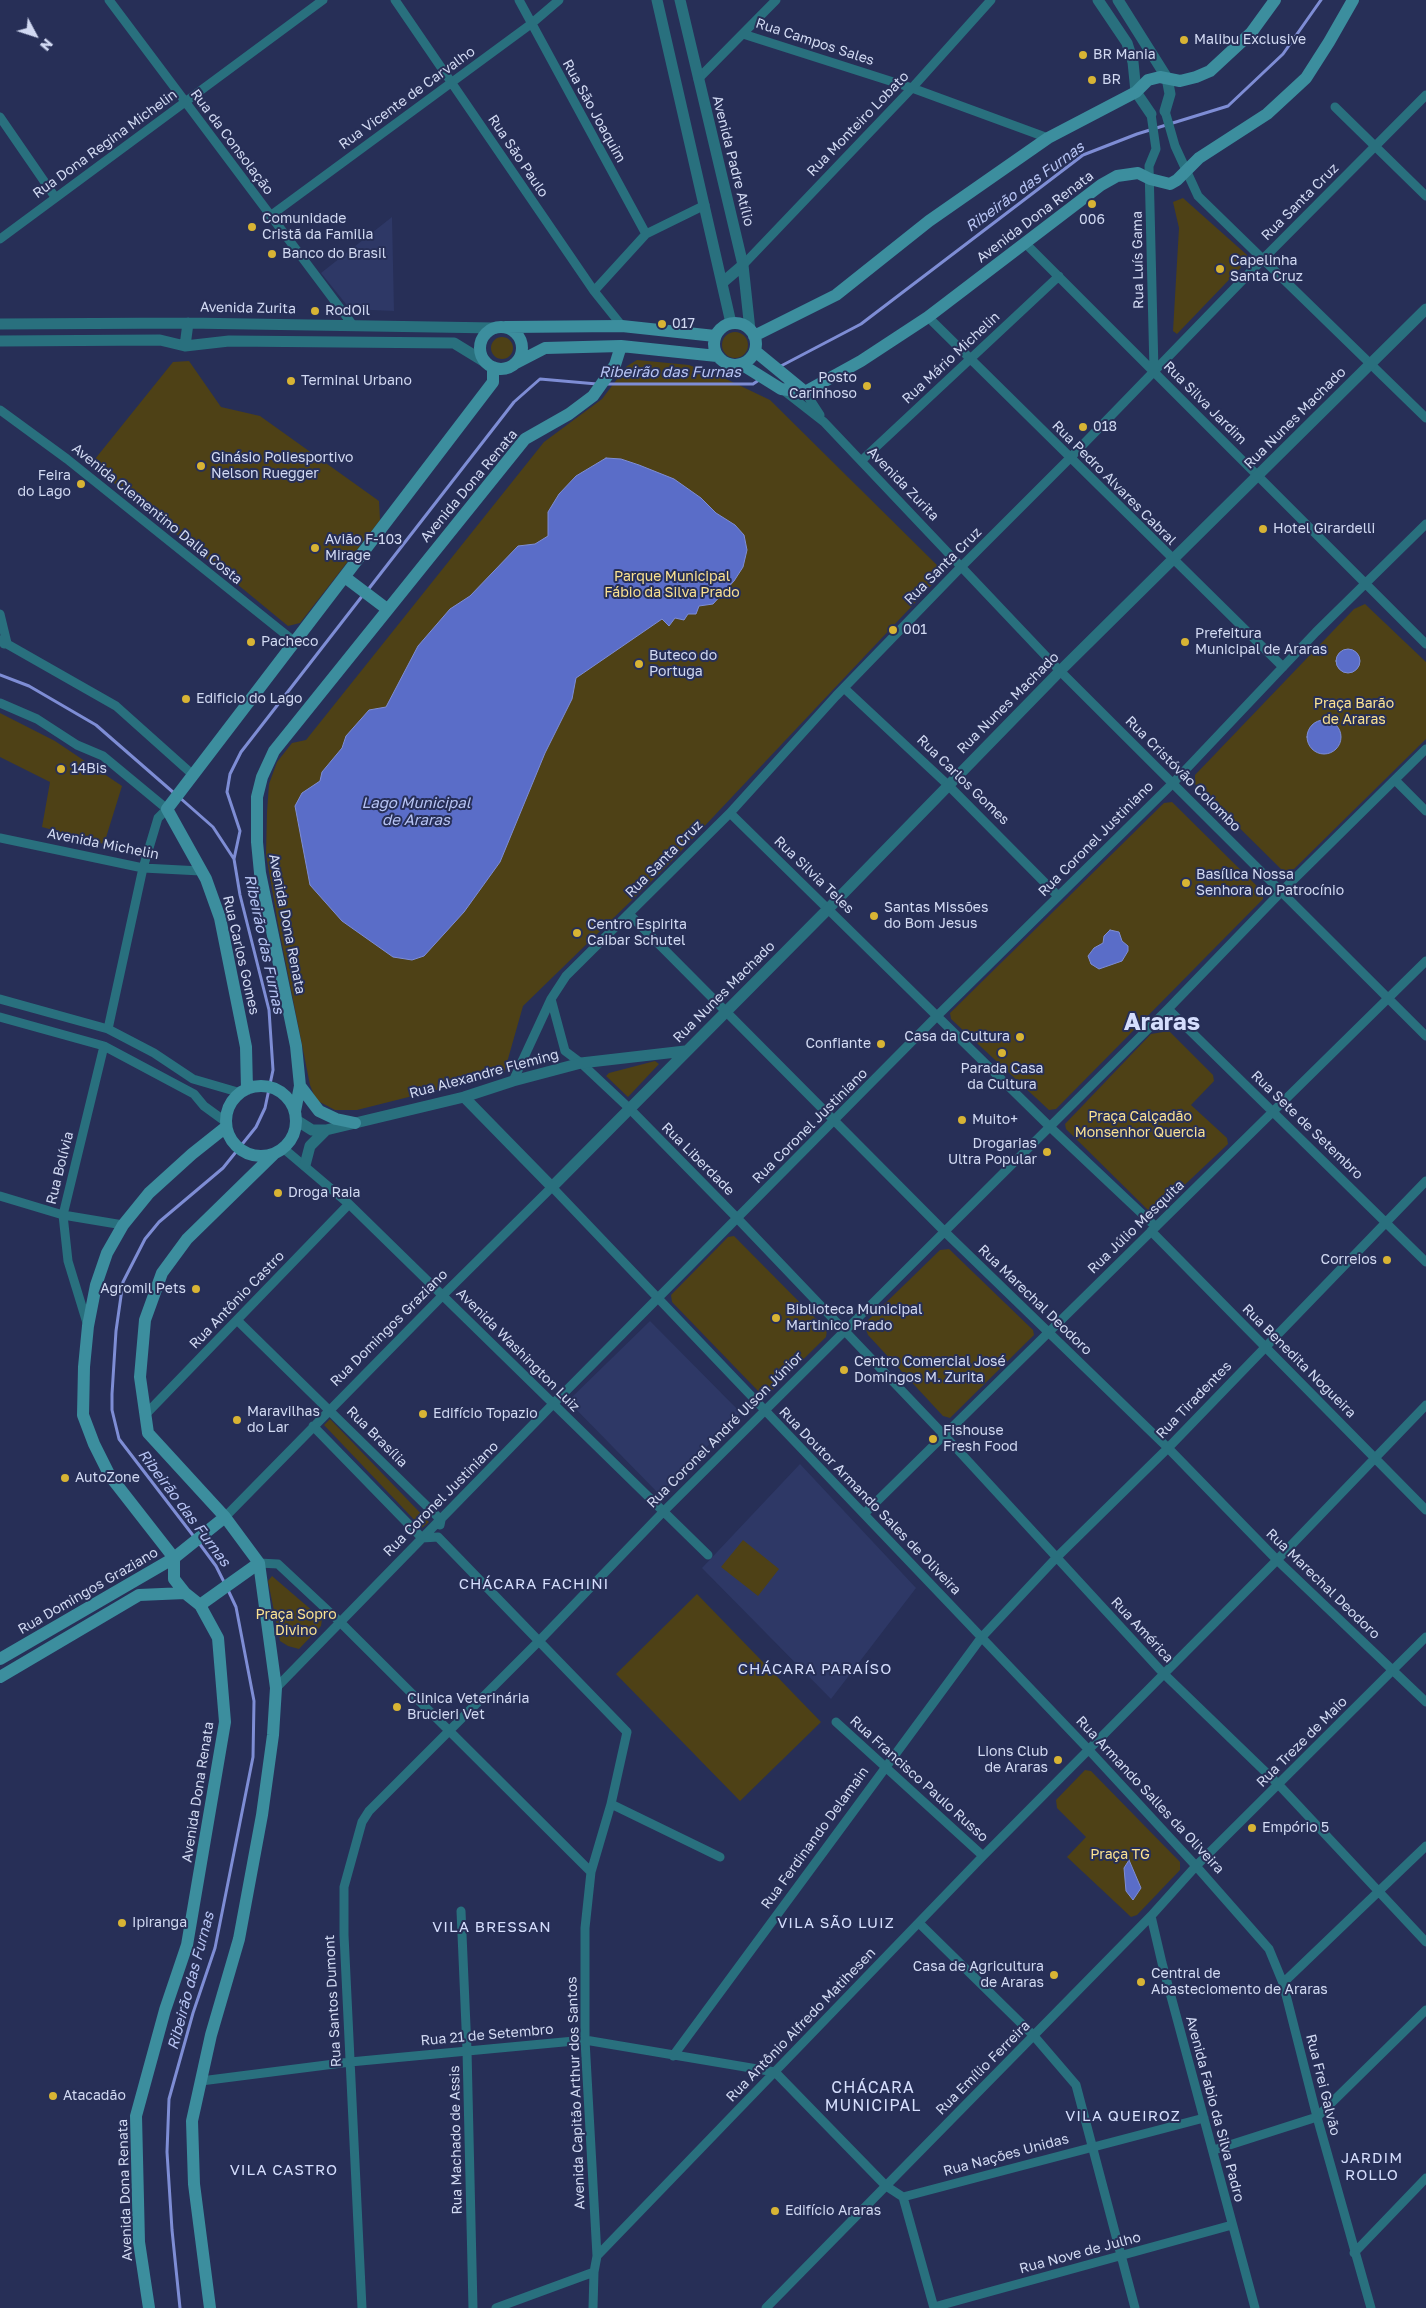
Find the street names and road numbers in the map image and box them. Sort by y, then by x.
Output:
street label: Rua Campos Sales [754,15,876,69]
street label: Rua Vicente de Carvalho [336,43,478,153]
street label: Rua São Joaquim [559,57,629,165]
street label: Rua Monteiro Lobato [804,68,912,180]
street label: Rua Dona Regina Michelin [30,86,180,202]
street label: Rua da Consolação [187,86,277,198]
street label: Avenida Padre Atílio [709,94,757,228]
street label: Rua São Paulo [484,111,552,201]
street label: Rua Santa Cruz [1258,160,1342,244]
street label: Avenida Dona Renata [973,167,1097,267]
street label: Rua Luís Gama [1129,211,1147,309]
street label: Avenida Zurita [200,299,296,317]
street label: Rua Mário Michelin [899,308,1003,408]
street label: Rua Silva Jardim [1160,358,1250,448]
street label: Rua Nunes Machado [1241,364,1349,472]
street label: Rua Pedro Alvares Cabral [1048,417,1180,549]
street label: Avenida Dona Renata [417,426,521,546]
street label: Avenida Clementino Dalla Costa [68,440,246,588]
street label: Avenida Zurita [864,444,942,524]
street label: Rua Santa Cruz [901,524,985,608]
street label: Rua Nunes Machado [954,649,1062,757]
street label: Rua Cristóvão Colombo [1122,713,1244,835]
street label: Rua Carlos Gomes [913,732,1013,828]
street label: Rua Coronel Justiniano [1035,778,1157,900]
street label: Rua Santa Cruz [622,817,706,901]
street label: Avenida Michelin [46,825,160,863]
street label: Rua Silvia Teles [771,833,857,917]
street label: Avenida Dona Renata [265,853,309,995]
street label: Rua Carlos Gomes [219,894,263,1016]
street label: Rua Nunes Machado [670,938,778,1046]
street label: Rua Alexandre Fleming [407,1046,561,1102]
street label: Rua Coronel Justiniano [749,1065,871,1187]
street label: Rua Sete de Setembro [1248,1067,1366,1183]
street label: Rua Liberdade [658,1119,738,1199]
street label: Rua Bolívia [43,1130,77,1206]
street label: Rua Júlio Mesquita [1084,1177,1188,1277]
street label: Rua Marechal Deodoro [975,1241,1095,1359]
street label: Rua Antônio Castro [186,1248,288,1352]
street label: Rua Domingos Graziano [327,1266,451,1390]
street label: Avenida Washington Luiz [453,1285,583,1415]
street label: Rua Benedita Nogueira [1239,1301,1359,1421]
street label: Rua Coronel André Ulson Júnior [643,1348,807,1512]
street label: Rua Tiradentes [1153,1358,1235,1442]
street label: Rua Brasília [343,1403,411,1471]
street label: Rua Doutor Armando Sales de Oliveira [775,1404,965,1598]
street label: Rua Coronel Justiniano [380,1438,502,1560]
street label: Rua Marechal Deodoro [1263,1525,1383,1643]
street label: Rua Domingos Graziano [15,1544,161,1638]
street label: Rua América [1107,1594,1177,1666]
street label: Rua Treze de Maio [1253,1693,1351,1791]
street label: Rua Francisco Paulo Russo [846,1712,992,1846]
street label: Rua Armando Salles da Oliveira [1072,1713,1228,1877]
street label: Avenida Dona Renata [179,1720,217,1864]
street label: Rua Ferdinando Delamain [758,1764,872,1912]
street label: Rua Santos Dumont [321,1934,345,2068]
street label: Rua Antônio Alfredo Matihesen [723,1944,879,2106]
street label: Avenida Capitão Arthur dos Santos [564,1976,588,2210]
street label: Avenida Fabio da Silva Padro [1182,2014,1248,2204]
street label: Rua Emílio Ferreira [932,2017,1034,2119]
street label: Rua 21 de Setembro [420,2021,554,2049]
street label: Rua Frei Galvão [1302,2033,1344,2137]
street label: Rua Machado de Assis [446,2065,466,2215]
street label: Avenida Dona Renata [114,2119,136,2261]
street label: Rua Nações Unidas [941,2130,1071,2180]
street label: Rua Nove de Julho [1017,2229,1143,2277]

